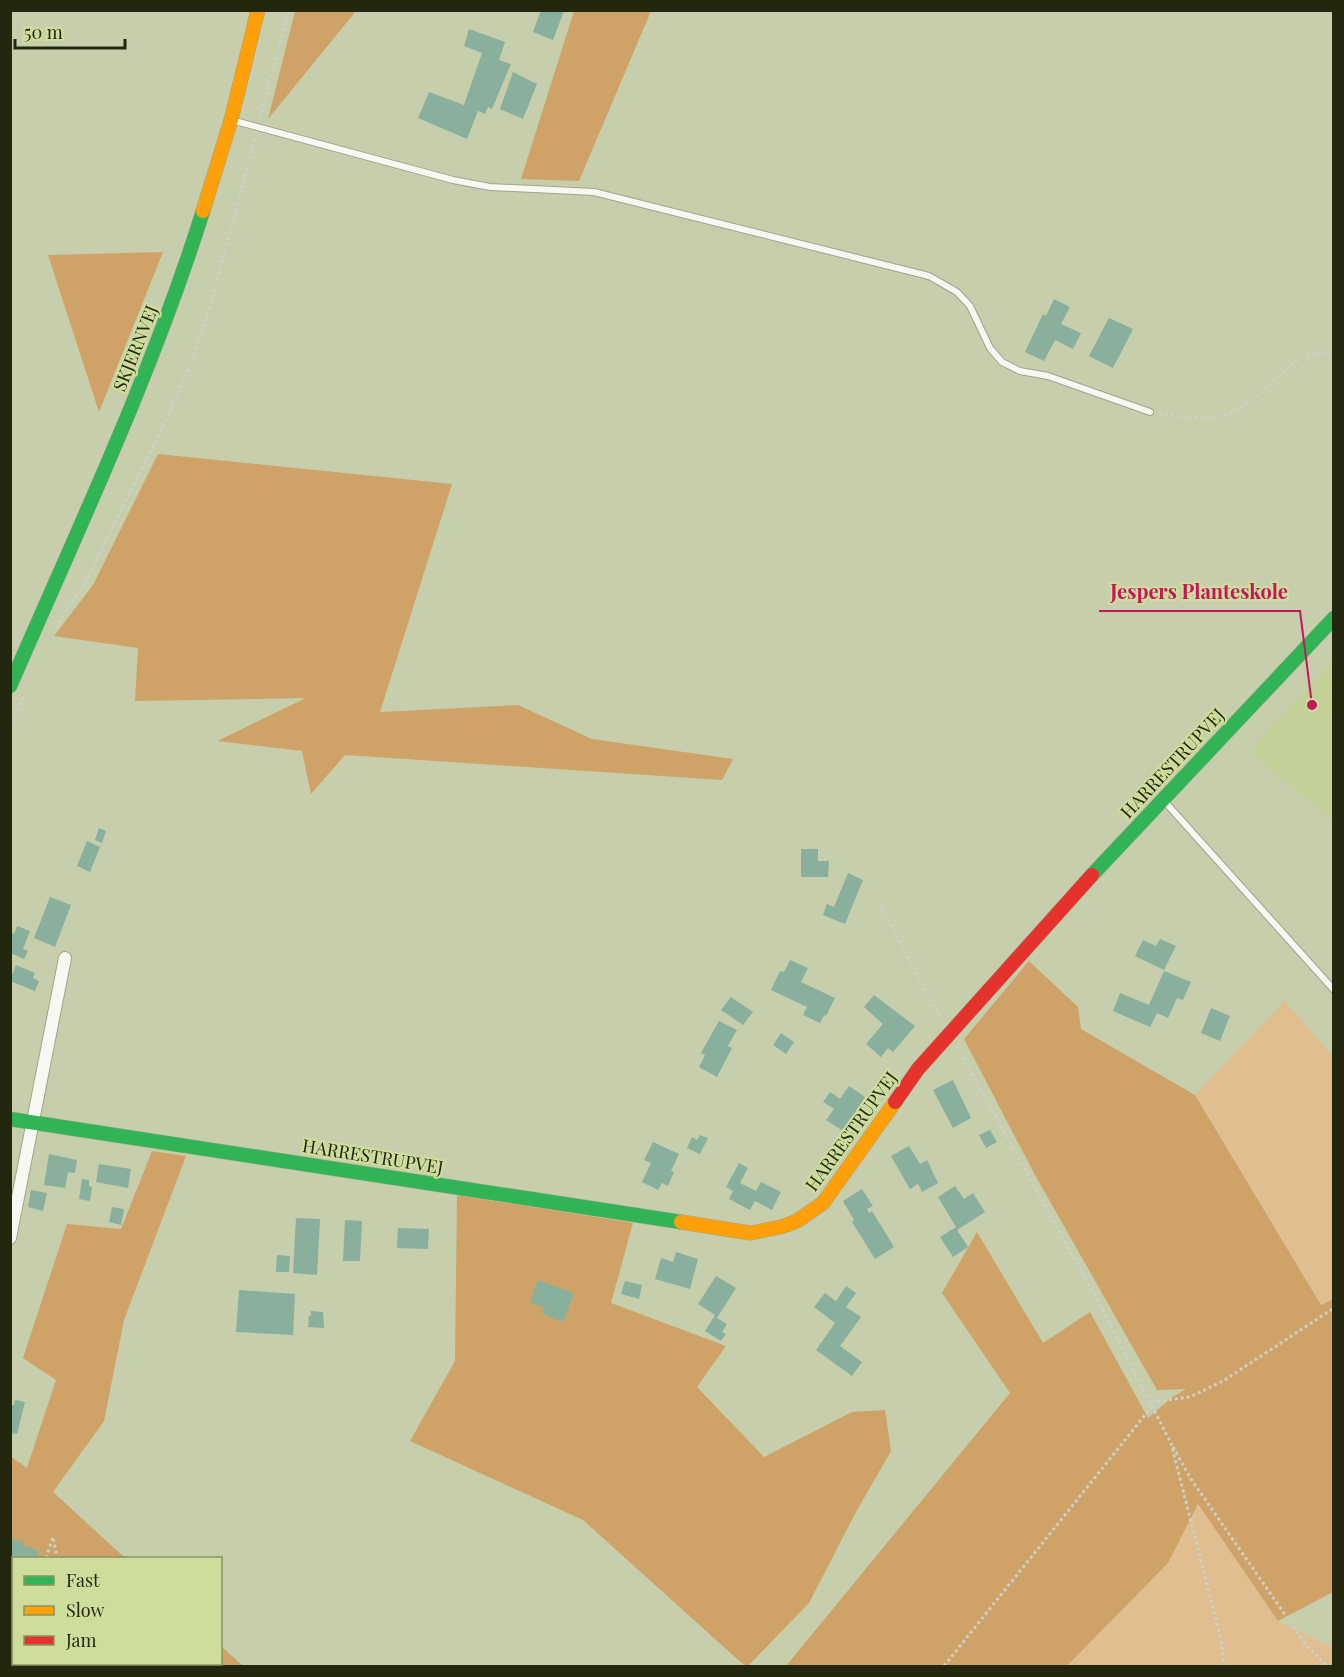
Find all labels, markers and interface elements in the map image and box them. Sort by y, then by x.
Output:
scale bar [15,12,124,50]
text: 50 m [24,20,63,44]
street label: SKJERNVEJ [107,301,163,395]
callout: Jespers Planteskole [1099,573,1300,611]
text: Jespers Planteskole [1109,577,1288,604]
street label: HARRESTRUPVEJ [1115,703,1229,823]
street label: HARRESTRUPVEJ [799,1066,903,1196]
street label: HARRESTRUPVEJ [301,1133,445,1179]
legend [12,1557,222,1665]
text: Fast [66,1568,100,1592]
text: Slow [66,1598,104,1622]
text: Jam [65,1628,96,1652]

